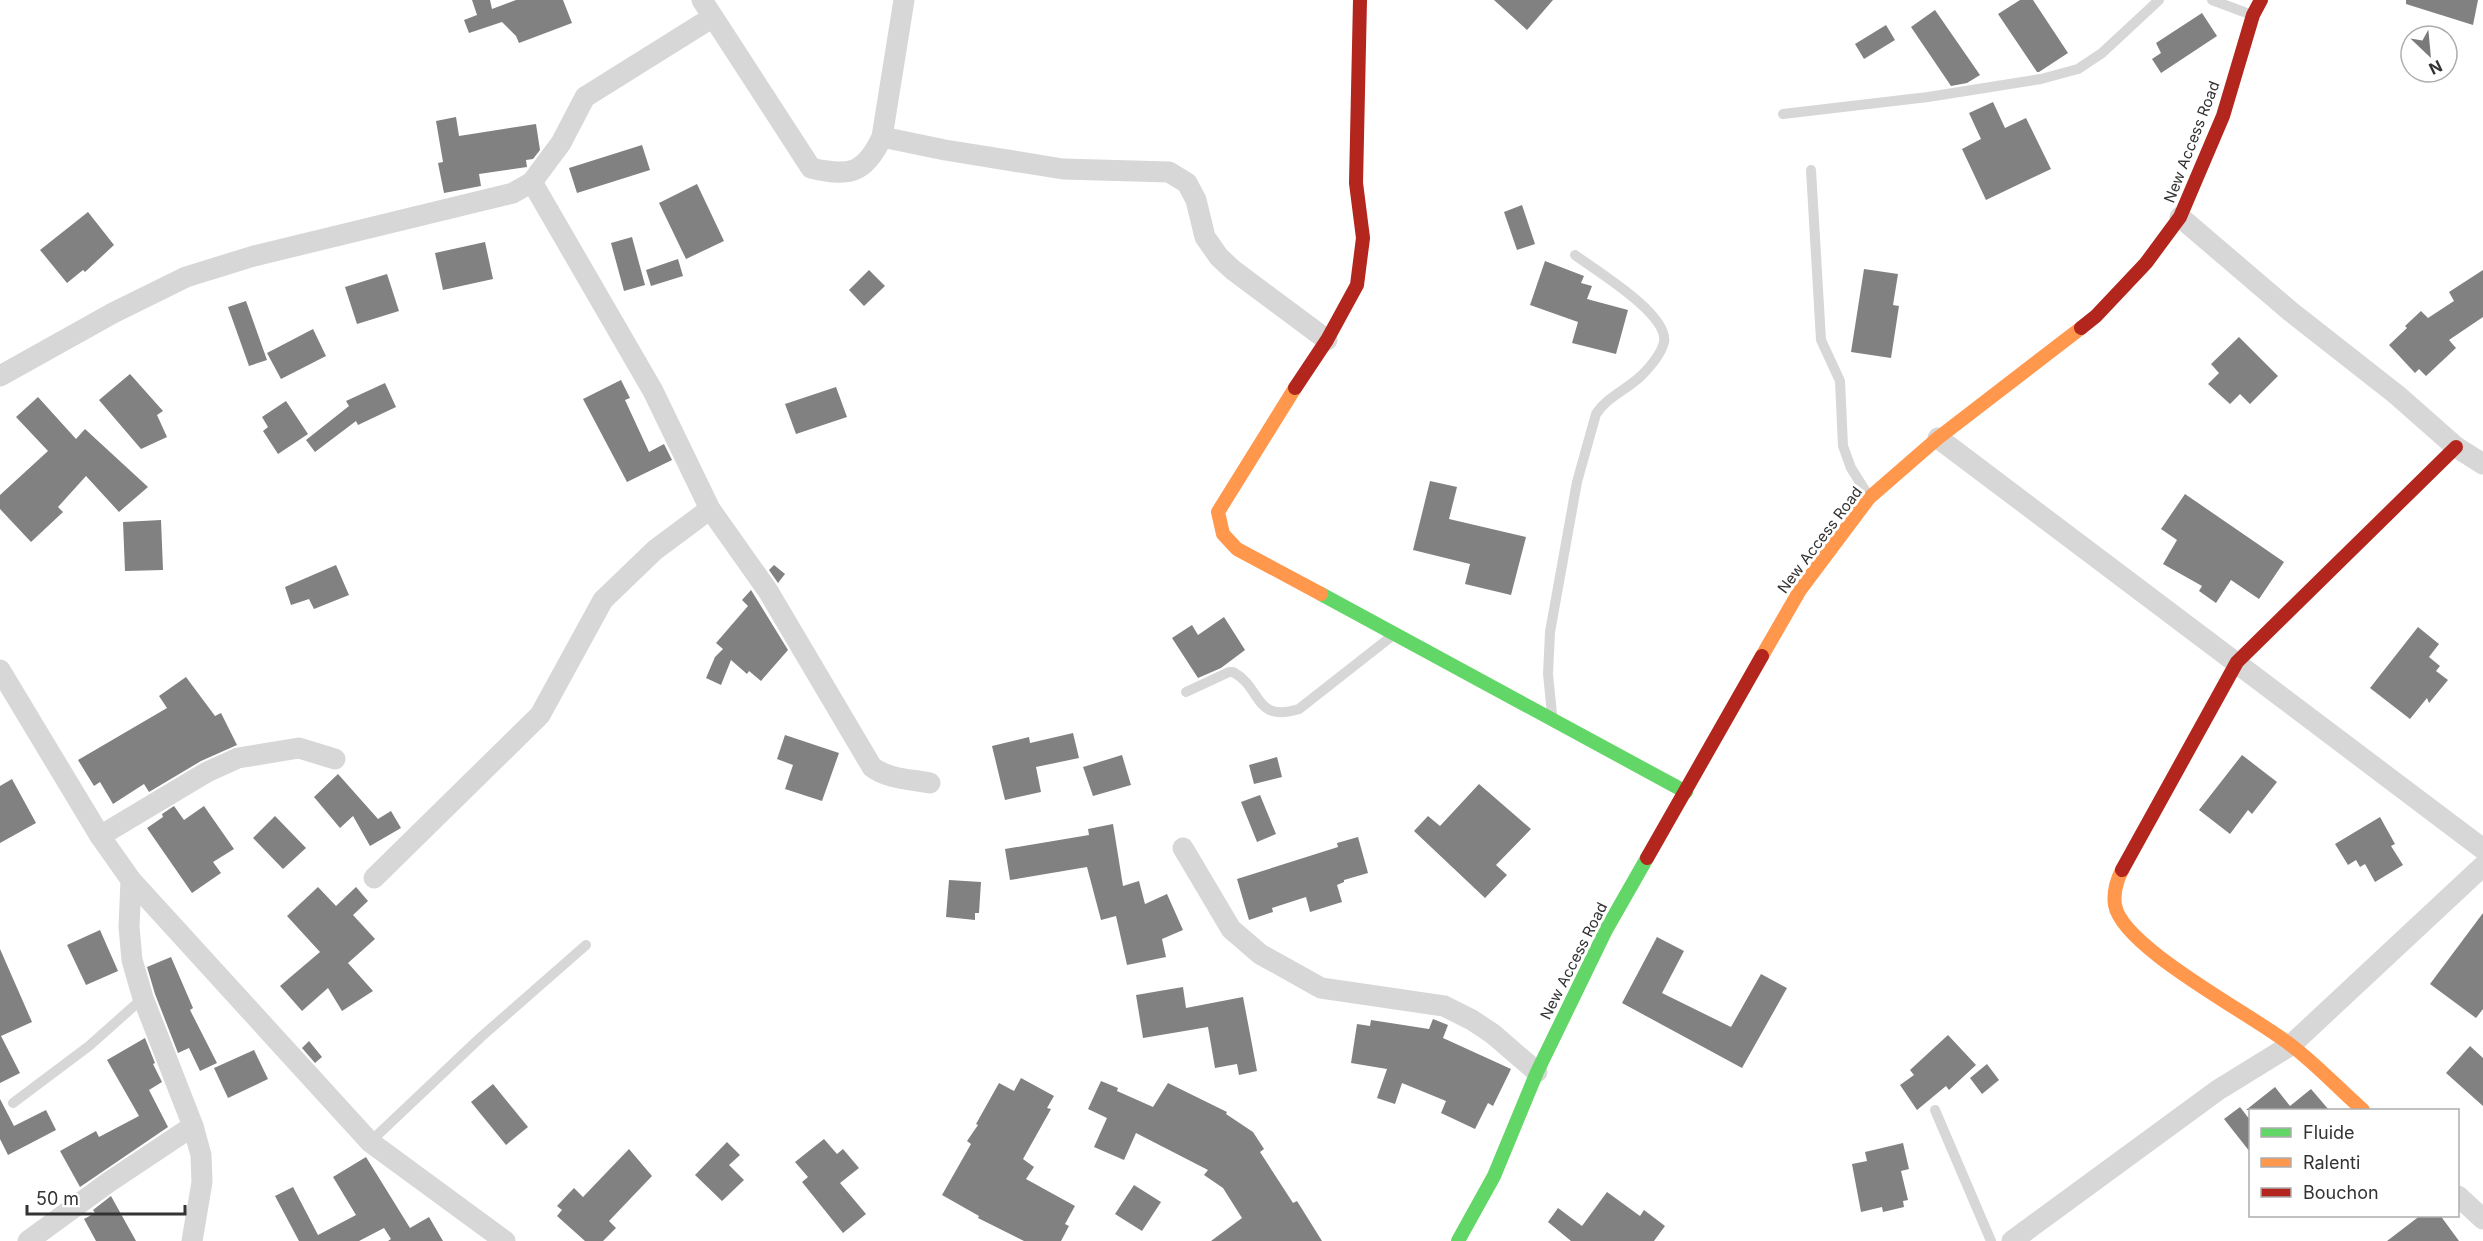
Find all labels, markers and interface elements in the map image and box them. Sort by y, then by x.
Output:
north arrow [2399,24,2459,84]
text: N [2426,56,2445,79]
street label: New Access Road [2160,78,2223,205]
street label: New Access Road [1773,483,1866,597]
street label: New Access Road [1536,899,1611,1022]
legend [2249,1109,2459,1217]
text: Fluide [2303,1122,2355,1143]
text: Ralenti [2303,1152,2360,1173]
scale bar [27,1178,184,1216]
text: Bouchon [2303,1182,2379,1203]
text: 50 m [36,1188,79,1209]

